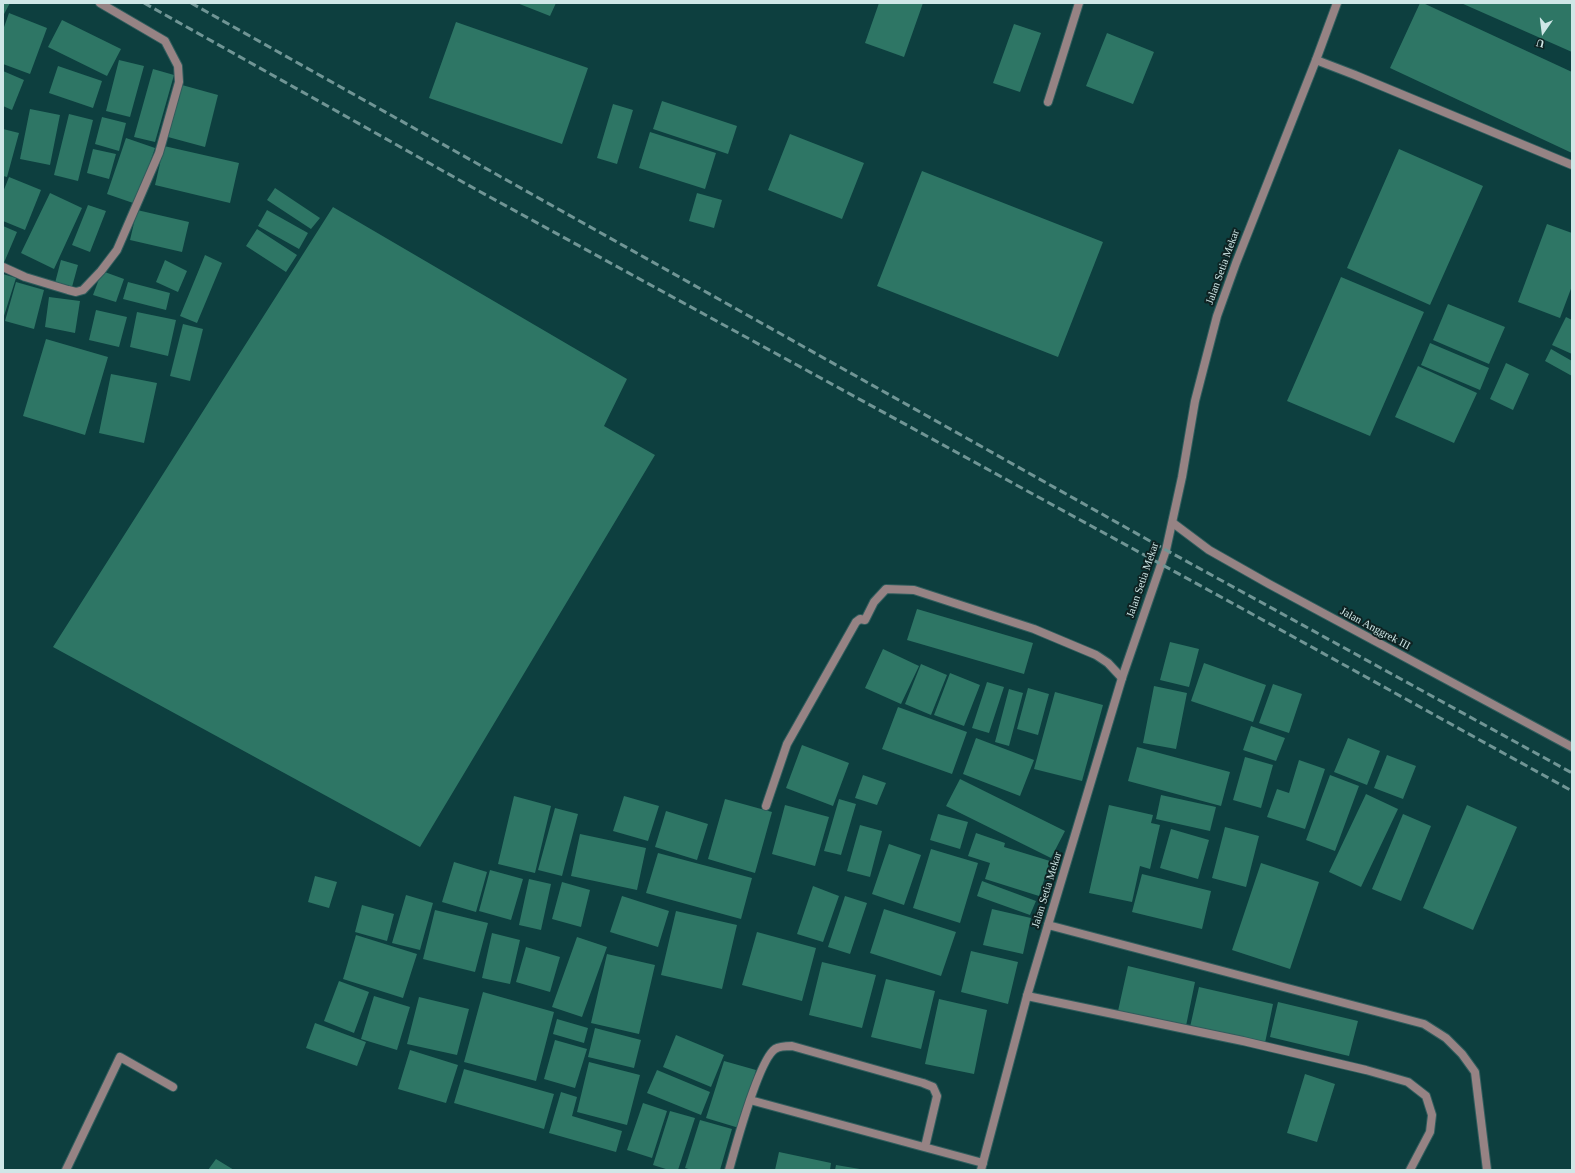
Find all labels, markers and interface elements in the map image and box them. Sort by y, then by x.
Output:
north arrow [1523,12,1563,52]
text: U [1535,37,1545,50]
street label: Jalan Setia Mekar [1203,228,1243,306]
street label: Jalan Setia Mekar [1124,541,1162,619]
street label: Jalan Anggrek III [1338,605,1412,653]
street label: Jalan Setia Mekar [1029,850,1065,930]

